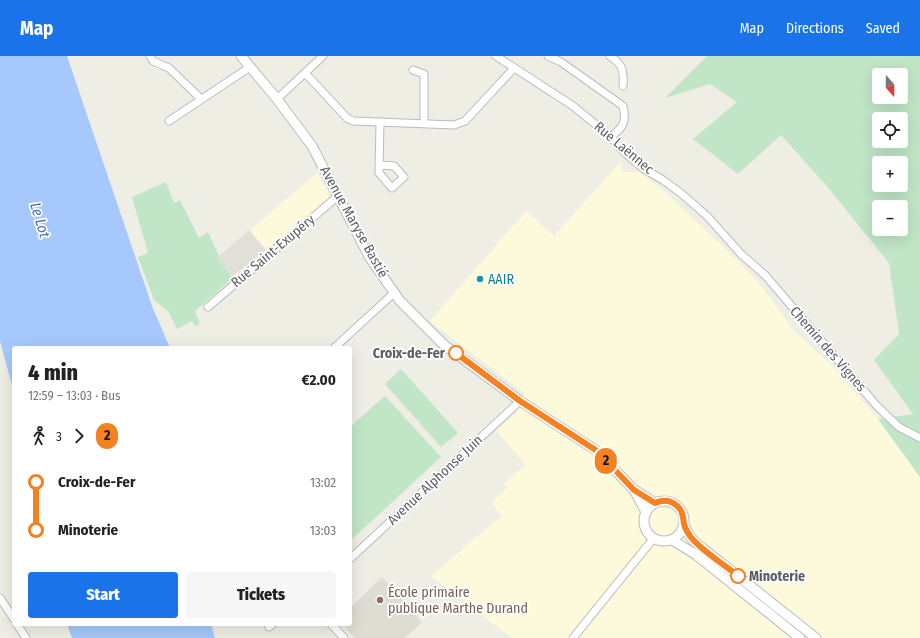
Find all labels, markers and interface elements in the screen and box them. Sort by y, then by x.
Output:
text: Map [20,17,53,40]
text: Map [740,20,764,37]
text: Directions [786,20,844,37]
text: Saved [866,20,900,37]
north arrow [872,68,908,104]
map controls [872,68,908,236]
button: locate [872,112,908,148]
street label: Rue Laënnec [591,118,657,178]
button: + [872,156,908,192]
street label: Avenue Maryse Bastié [316,163,392,281]
water label: Le Lot [26,200,54,240]
button: − [872,200,908,236]
street label: Rue Saint-Exupéry [228,210,319,291]
place label: AAIR [488,271,514,288]
marker: AAIR [475,274,485,284]
street label: Chemin des Vignes [786,303,870,395]
place label: Croix-de-Fer [373,345,446,362]
marker: Croix-de-Fer [448,345,464,361]
text: 4 min [28,359,78,386]
text: €2.00 [302,371,336,389]
text: 12:59 – 13:03 · Bus [28,388,121,403]
icon: walk [28,425,50,447]
icon: forward [68,425,90,447]
text: 2 [104,427,110,444]
text: 3 [56,429,62,444]
street label: Avenue Alphonse Juin [384,431,486,529]
line badge: 2 [593,448,619,474]
text: 2 [603,452,609,469]
text: Croix-de-Fer [58,473,135,491]
text: 13:02 [310,475,336,490]
text: Minoterie [58,521,118,539]
text: 13:03 [310,523,336,538]
marker: Minoterie [730,568,746,584]
place label: Minoterie [749,568,805,585]
button: Start [28,572,178,618]
button: Tickets [186,572,336,618]
place label: École primaire publique Marthe Durand [388,583,528,617]
marker: École primaire publique Marthe Durand [375,595,385,605]

